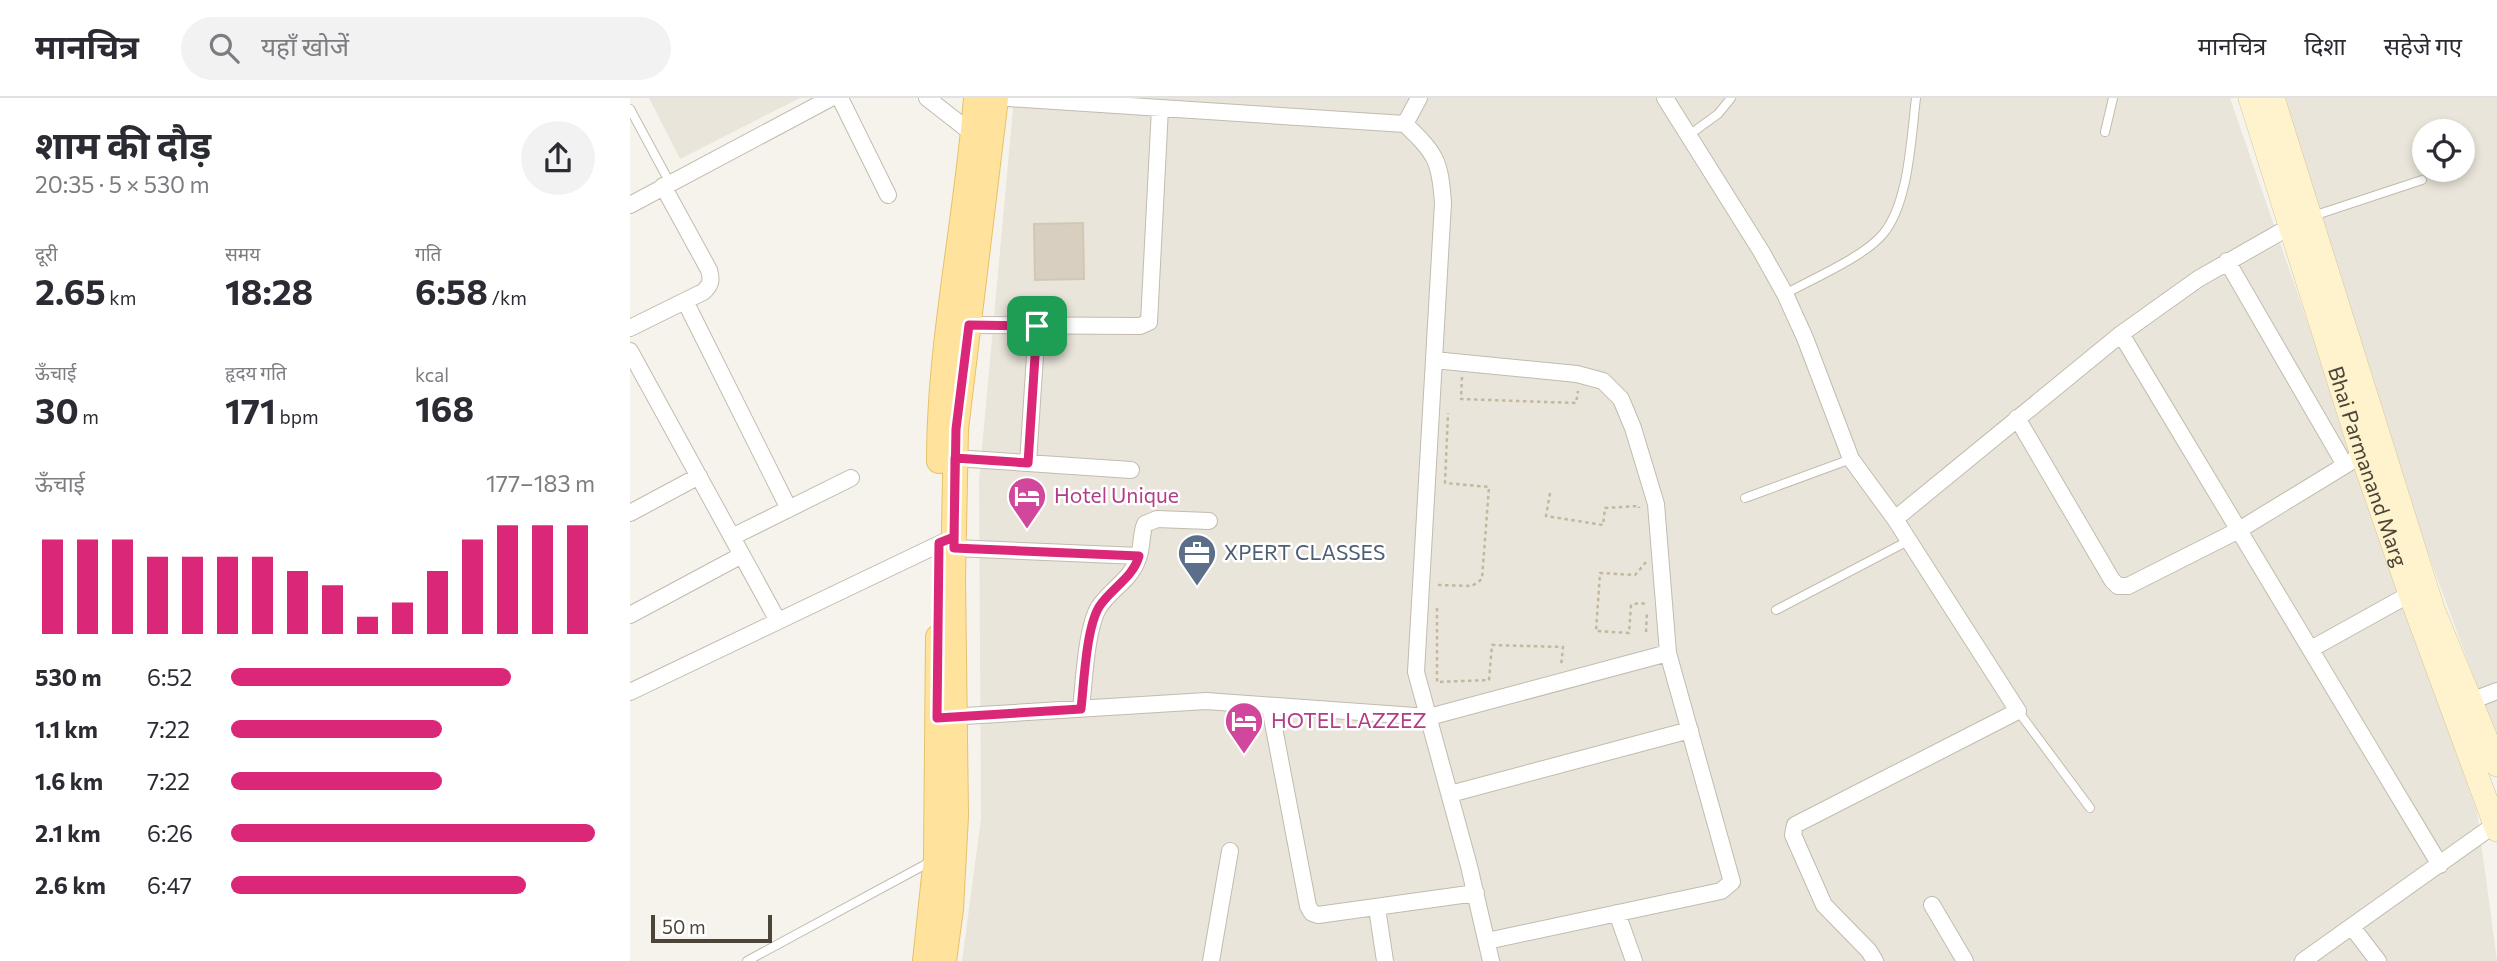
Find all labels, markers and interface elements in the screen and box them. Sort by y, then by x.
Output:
search box [181,17,671,80]
text: मानचित्र [35,25,139,66]
icon: search [205,29,243,67]
text: यहाँ खोजें [261,30,349,61]
text: मानचित्र [2198,31,2266,60]
text: दिशा [2304,31,2346,60]
text: सहेजे गए [2384,31,2462,60]
map controls [2412,119,2475,182]
button: locate [2412,119,2475,182]
text: शाम की दौड़ [35,120,211,167]
button: share [521,121,595,195]
text: 20:35 · 5 × 530 m [35,170,210,198]
text: दूरी [35,242,58,265]
text: समय [225,242,260,265]
text: गति [415,242,441,265]
text: 2.65 [35,269,106,312]
text: 18:28 [225,269,313,312]
text: 6:58 [415,269,488,312]
text: km [106,286,136,309]
text: /km [488,286,527,309]
pin [1007,296,1067,356]
icon: arrive [1018,307,1056,345]
text: ऊँचाई [35,361,76,384]
text: हृदय गति [225,361,287,384]
text: kcal [415,363,449,386]
street label: Bhai Parmanand Marg [2324,363,2414,570]
text: 168 [415,386,474,429]
text: 30 [35,388,79,431]
text: 171 [225,388,276,431]
text: m [79,405,99,428]
text: bpm [276,405,319,428]
text: ऊँचाई [35,469,85,497]
text: 177–183 m [486,469,595,497]
hotel icon: Hotel Unique [1006,475,1048,530]
place label: Hotel Unique [1054,482,1179,507]
office icon: XPERT CLASSES [1176,532,1218,587]
place label: XPERT CLASSES [1224,539,1385,564]
text: 530 m [35,663,102,691]
text: 6:52 [147,663,192,691]
hotel icon: HOTEL LAZZEZ [1223,700,1265,755]
place label: HOTEL LAZZEZ [1271,707,1426,732]
text: 1.1 km [35,715,98,743]
text: 7:22 [147,715,190,743]
text: 1.6 km [35,767,103,795]
text: 7:22 [147,767,190,795]
text: 2.1 km [35,819,101,847]
text: 6:26 [147,819,193,847]
text: 2.6 km [35,871,106,899]
text: 6:47 [147,871,192,899]
scale bar [651,912,772,944]
text: 50 m [662,915,706,938]

